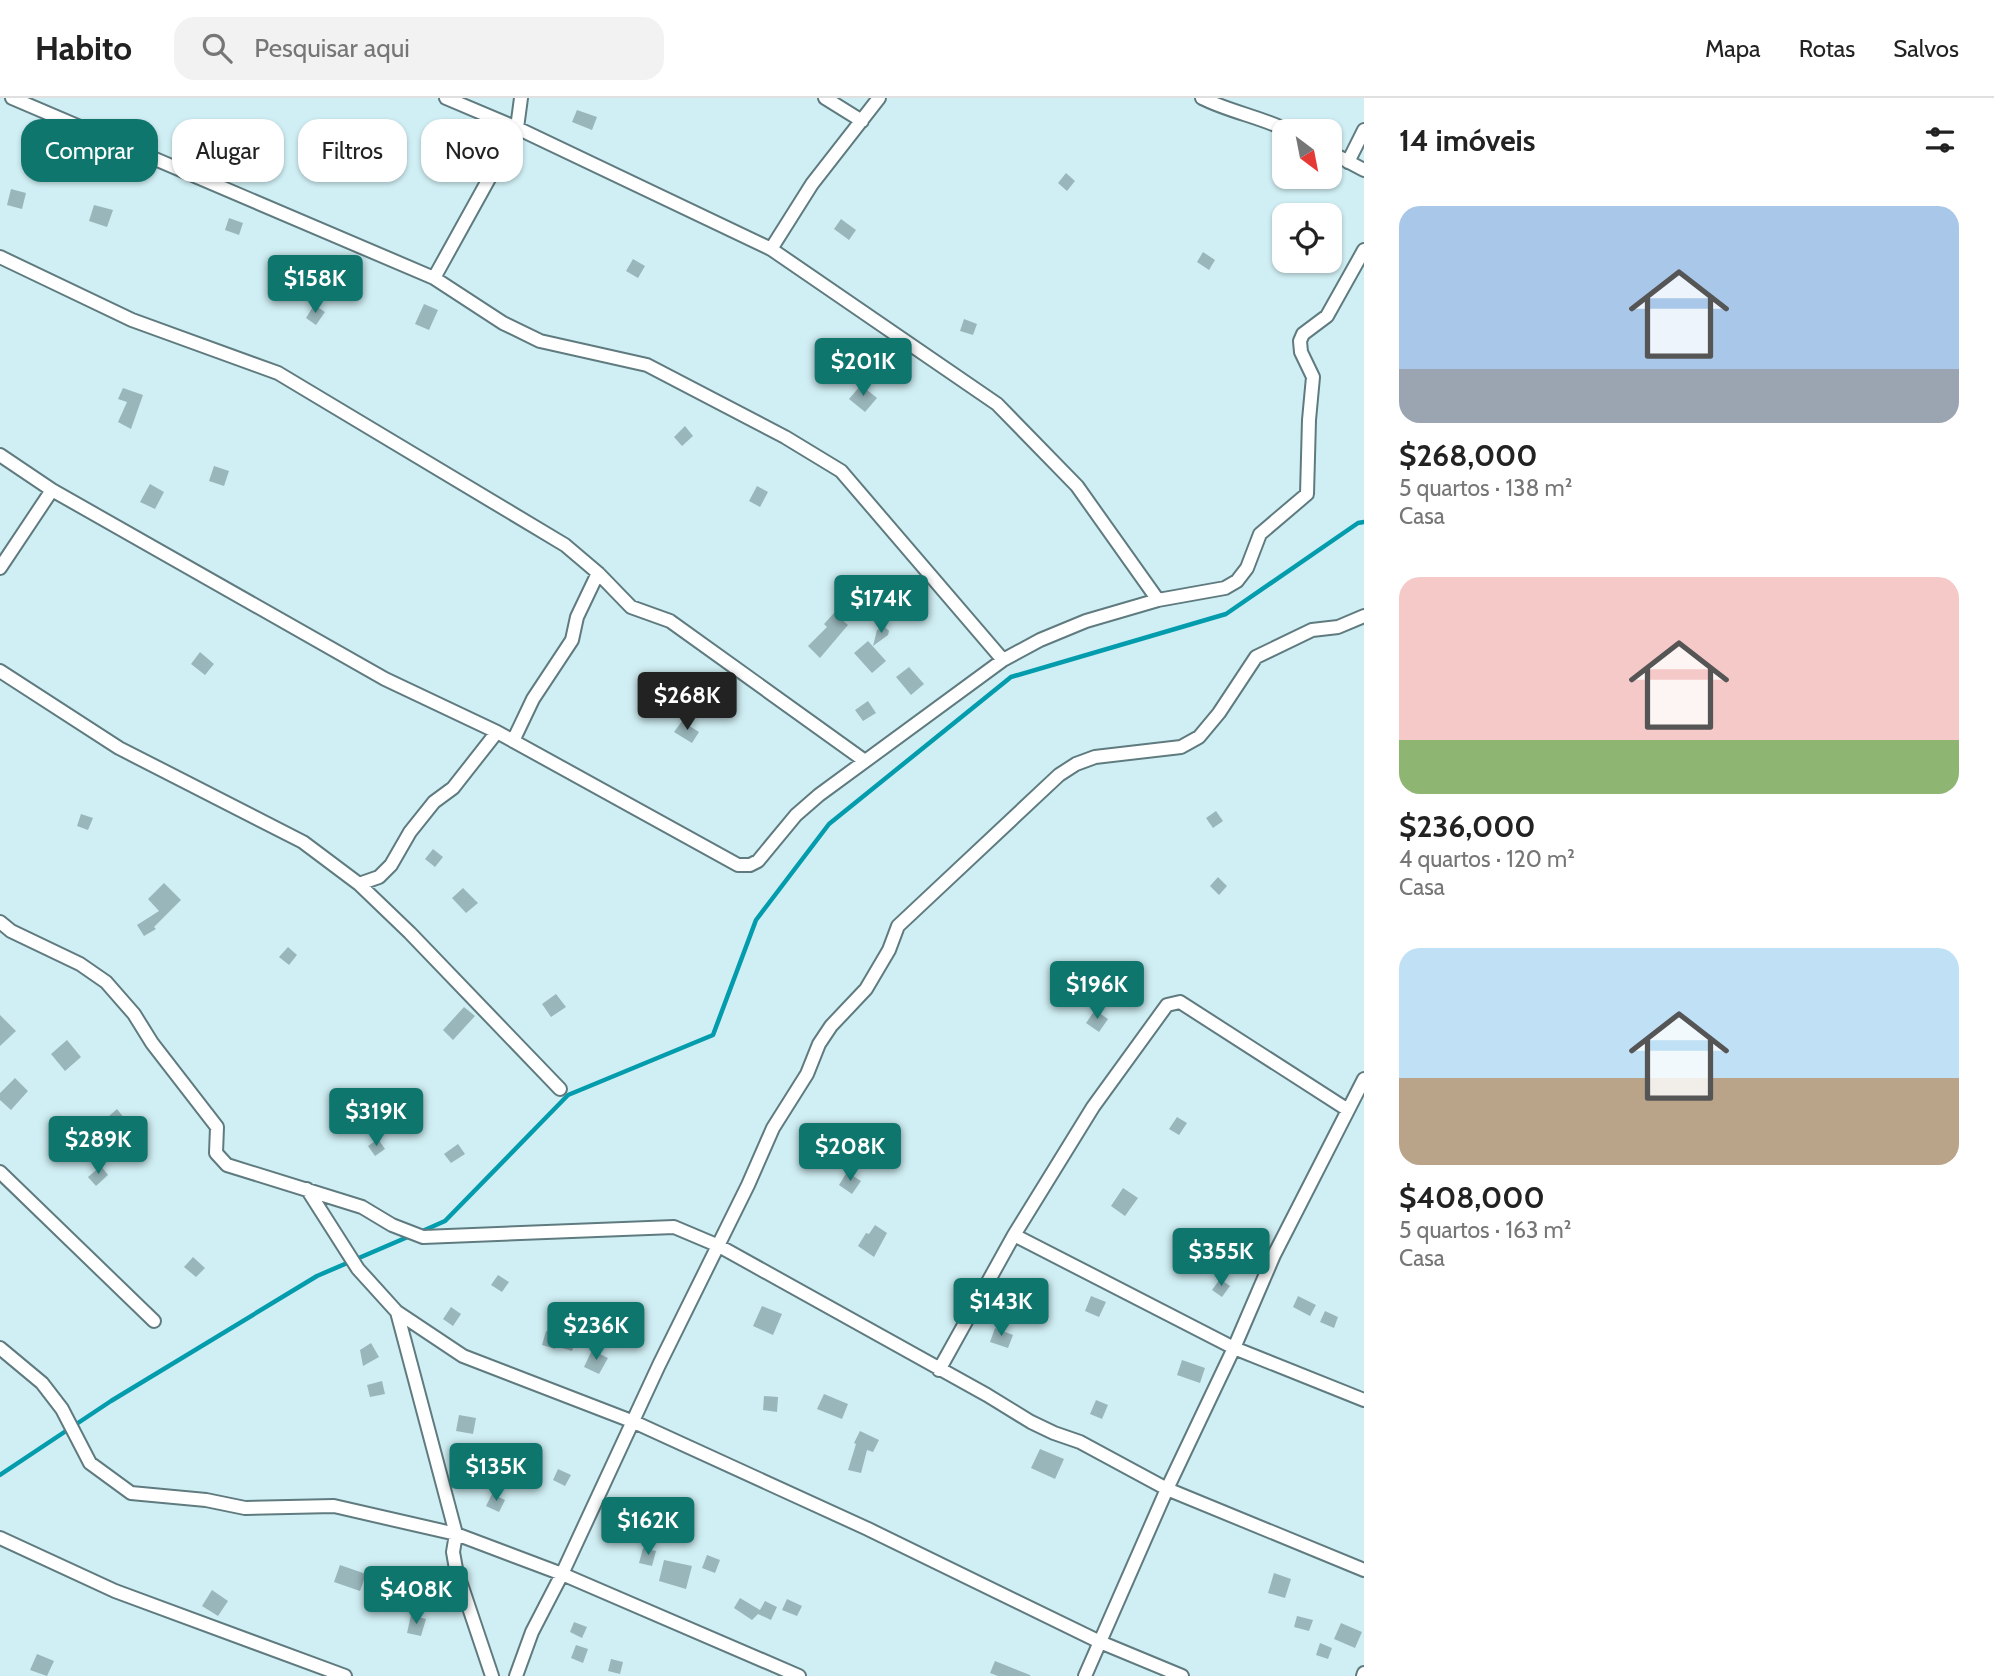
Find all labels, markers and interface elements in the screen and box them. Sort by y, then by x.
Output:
search box [174,17,664,80]
text: Habito [35,28,132,68]
icon: search [198,29,236,67]
text: Pesquisar aqui [254,32,410,64]
text: Mapa [1705,34,1761,63]
text: Rotas [1799,34,1855,63]
text: Salvos [1893,34,1959,63]
chip: Comprar [21,119,158,182]
chip: Alugar [172,119,284,182]
chip: Filtros [298,119,407,182]
chip: Novo [421,119,523,182]
north arrow [1272,119,1342,189]
map controls [1272,119,1342,273]
icon: filters [1921,121,1959,159]
text: 14 imóveis [1399,122,1536,159]
button: locate [1272,203,1342,273]
icon: home [1616,251,1742,377]
pin: $158K [266,256,364,315]
text: $158K [284,264,346,292]
pin: $201K [814,338,912,398]
text: $201K [831,347,895,375]
text: $268,000 [1399,437,1537,474]
text: 5 quartos · 138 m² [1399,474,1572,502]
text: Casa [1399,502,1445,530]
pin: $174K [832,575,930,635]
text: $174K [850,584,912,612]
icon: home [1616,622,1742,748]
pin: $268K [638,672,736,732]
text: $268K [654,681,720,709]
text: $236,000 [1399,808,1536,845]
text: 4 quartos · 120 m² [1399,845,1575,873]
text: Casa [1399,873,1445,901]
pin: $196K [1048,962,1146,1021]
text: $196K [1066,970,1128,998]
icon: home [1616,993,1742,1119]
pin: $319K [327,1088,425,1148]
text: $319K [345,1097,407,1125]
pin: $289K [49,1116,147,1176]
pin: $208K [801,1124,899,1183]
text: $289K [65,1125,131,1153]
text: $208K [815,1132,885,1160]
text: $408,000 [1399,1179,1545,1216]
text: 5 quartos · 163 m² [1399,1216,1571,1244]
pin: $355K [1172,1228,1270,1288]
text: $355K [1189,1237,1253,1265]
text: Casa [1399,1244,1445,1272]
pin: $143K [952,1278,1050,1338]
text: $143K [970,1287,1032,1315]
pin: $236K [547,1302,645,1362]
text: $236K [563,1311,629,1339]
pin: $135K [447,1444,545,1503]
text: $135K [466,1452,527,1480]
pin: $162K [599,1498,697,1557]
text: $162K [617,1506,679,1534]
pin: $408K [367,1566,465,1626]
text: $408K [380,1575,452,1603]

